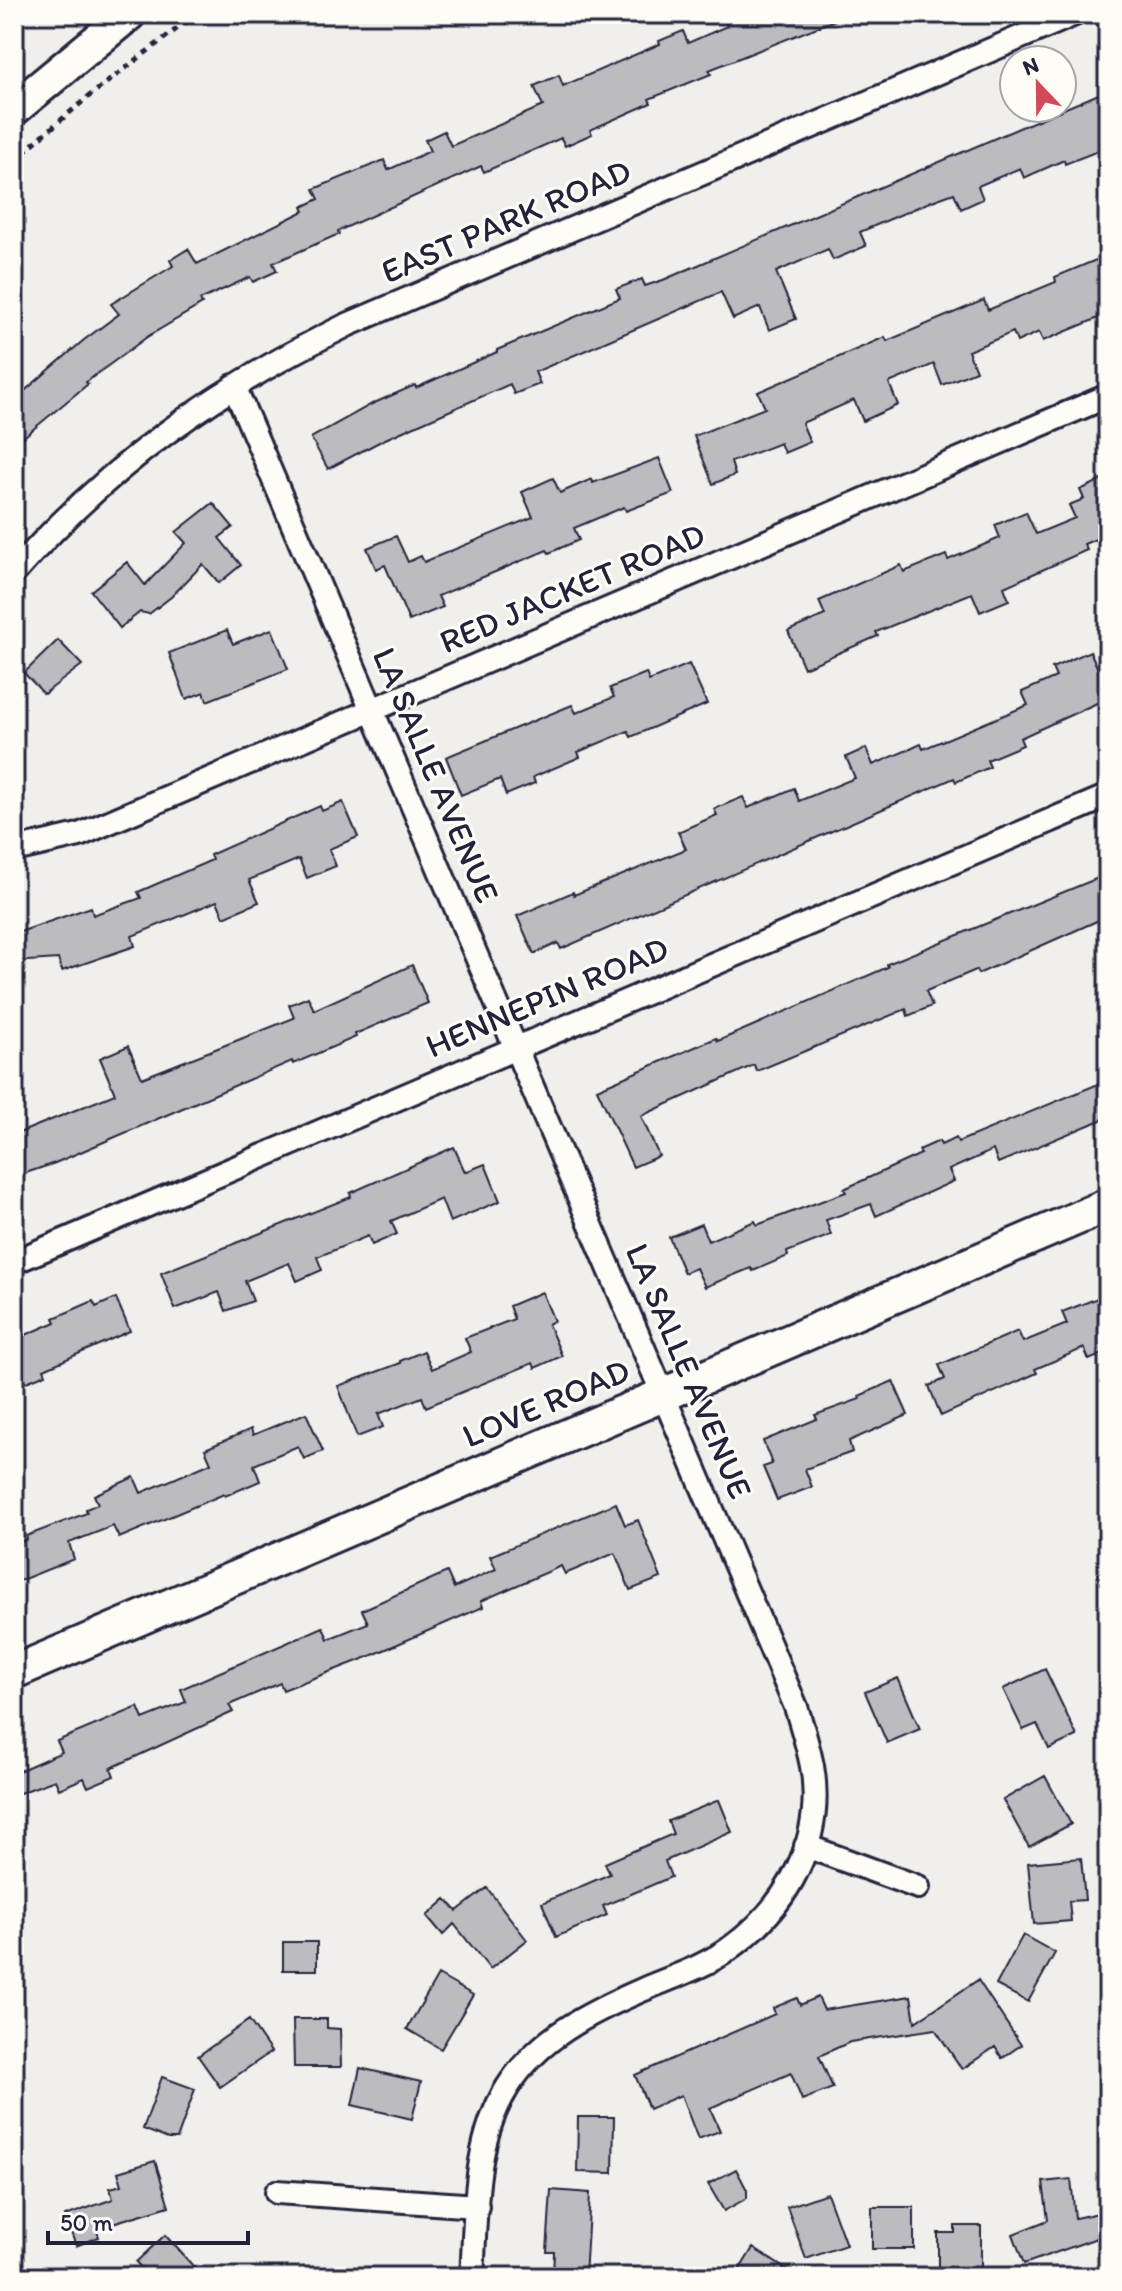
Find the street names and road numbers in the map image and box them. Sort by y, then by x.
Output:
street label: EAST PARK ROAD [375,150,637,292]
street label: RED JACKET ROAD [433,514,711,662]
street label: LA SALLE AVENUE [364,641,508,909]
street label: HENNEPIN ROAD [419,927,675,1067]
street label: LA SALLE AVENUE [617,1237,761,1505]
street label: LOVE ROAD [456,1349,636,1457]

